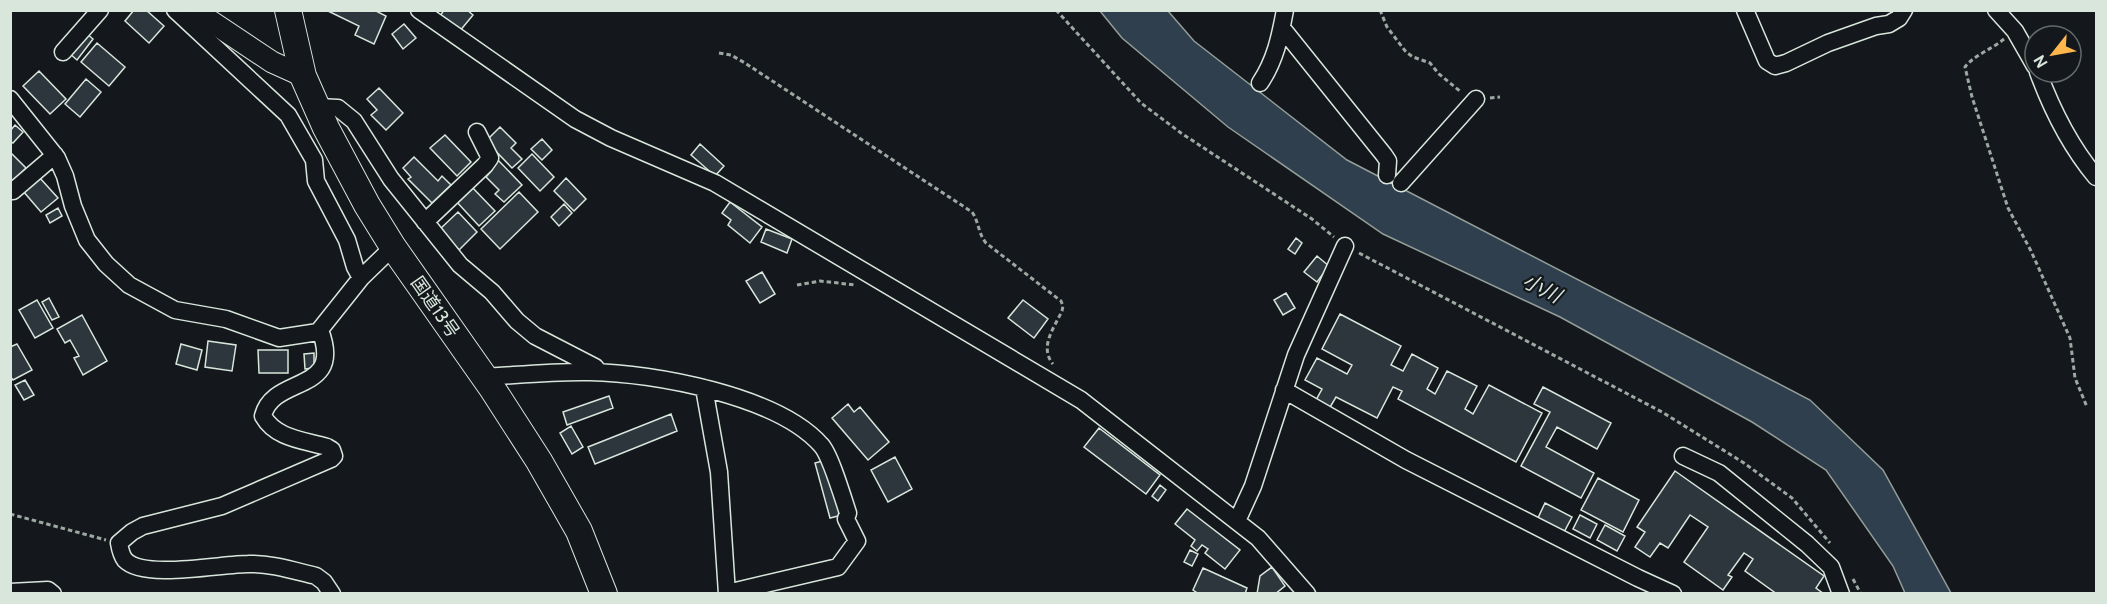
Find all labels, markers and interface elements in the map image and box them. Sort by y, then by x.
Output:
north arrow [2023,24,2083,84]
text: N [2030,52,2052,71]
water label: 小川 [1519,268,1567,309]
street label: 国道13号 [406,272,464,342]

